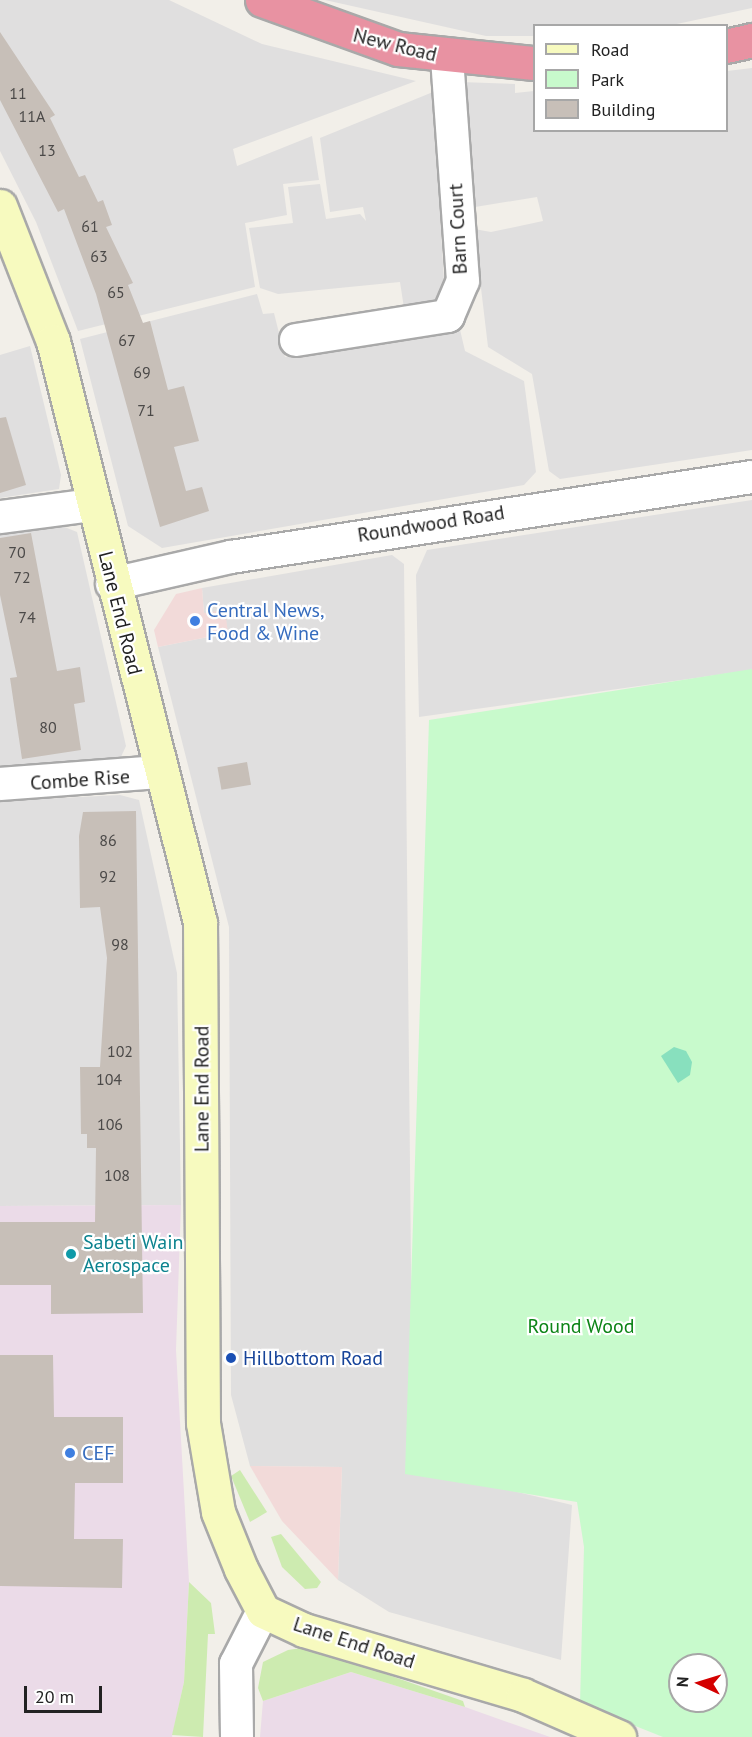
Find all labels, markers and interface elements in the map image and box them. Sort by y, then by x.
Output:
street label: New Road [350,23,440,67]
legend [533,24,728,132]
text: Road [591,38,629,61]
text: Park [591,68,624,91]
house number: 11 [9,83,27,103]
text: Building [591,98,655,121]
house number: 11A [19,106,45,126]
house number: 13 [38,140,56,160]
street label: Barn Court [444,183,472,275]
house number: 61 [81,216,99,236]
house number: 63 [90,246,108,266]
house number: 65 [107,282,125,302]
house number: 67 [118,330,136,350]
house number: 69 [133,362,151,382]
house number: 71 [137,400,155,420]
street label: Roundwood Road [356,501,506,547]
house number: 70 [8,542,26,562]
street label: Lane End Road [93,549,147,677]
house number: 72 [13,567,31,587]
place label: Central News, Food & Wine [207,598,325,645]
house number: 74 [18,607,36,627]
marker: Central News, Food & Wine [188,614,202,628]
house number: 80 [39,717,57,737]
street label: Combe Rise [29,765,131,795]
house number: 86 [99,830,117,850]
house number: 92 [99,866,117,886]
house number: 98 [111,934,129,954]
street label: Lane End Road [190,1026,214,1152]
house number: 102 [107,1041,133,1061]
house number: 104 [96,1069,122,1089]
house number: 106 [97,1114,123,1134]
house number: 108 [104,1165,130,1185]
place label: Sabeti Wain Aerospace [83,1230,184,1277]
marker: Sabeti Wain Aerospace [64,1247,78,1261]
park label: Round Wood [527,1314,635,1338]
place label: Hillbottom Road [243,1346,383,1370]
marker: Hillbottom Road [224,1351,238,1365]
place label: CEF [82,1441,114,1465]
marker: CEF [63,1446,77,1460]
street label: Lane End Road [290,1612,418,1674]
north arrow [668,1653,728,1713]
scale bar [27,1674,105,1712]
text: N [672,1676,692,1688]
text: 20 m [35,1685,74,1708]

